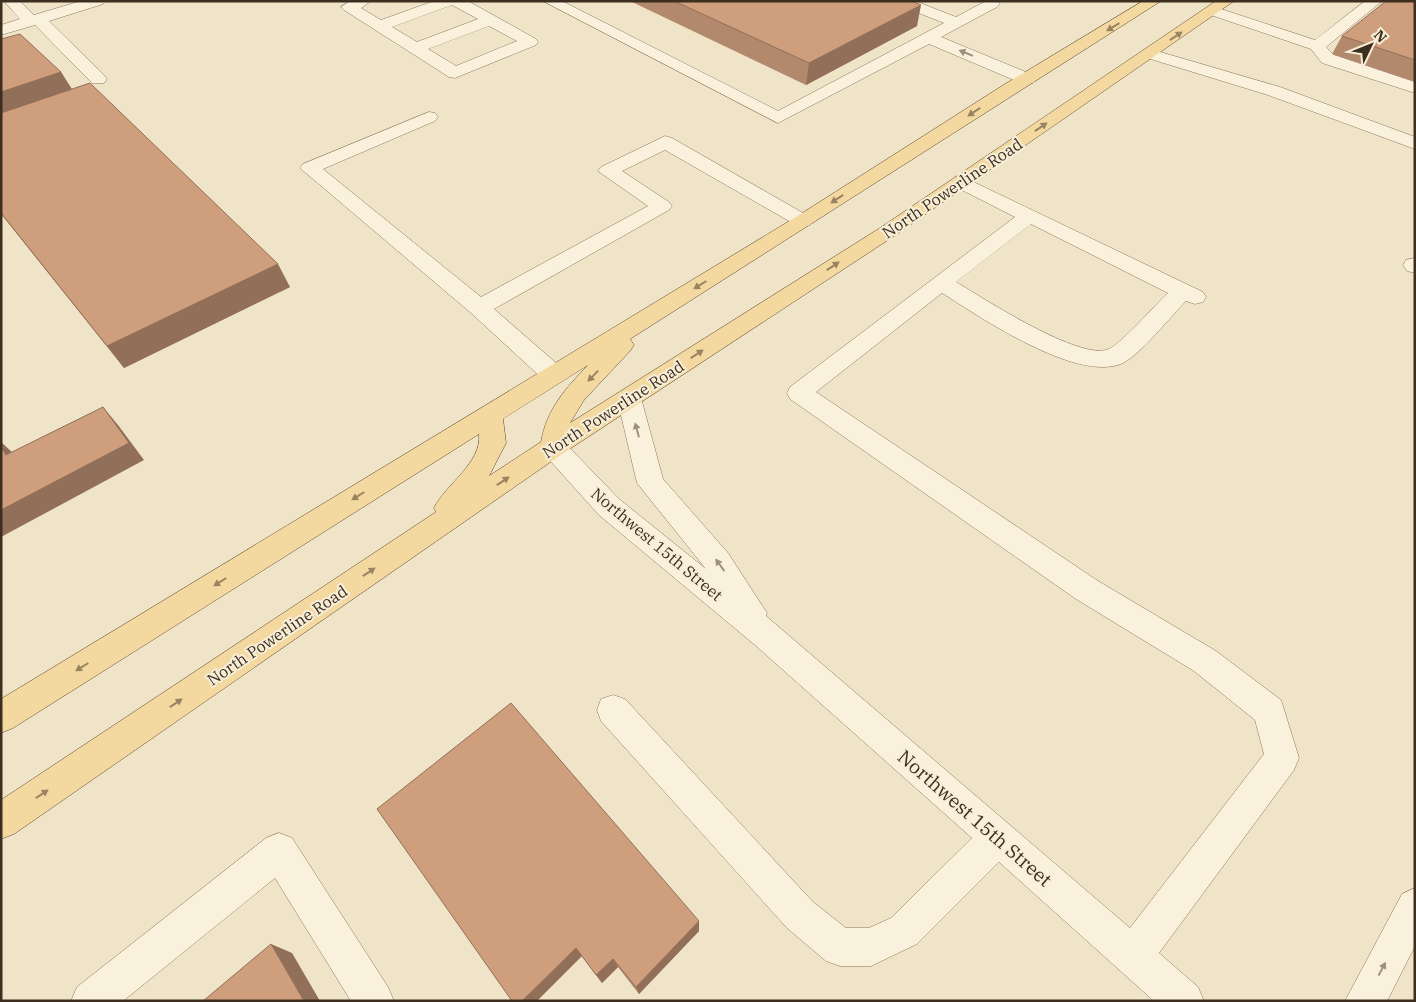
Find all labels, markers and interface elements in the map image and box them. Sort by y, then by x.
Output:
north arrow [1346,20,1396,70]
one-way arrow [1106,22,1119,31]
text: N [1370,26,1391,46]
one-way arrow [1169,31,1182,41]
one-way arrow [959,49,973,57]
one-way arrow [968,107,981,116]
one-way arrow [1034,123,1048,132]
street label: North Powerline Road [878,133,1026,242]
one-way arrow [831,195,844,204]
one-way arrow [827,262,840,271]
one-way arrow [693,281,706,290]
one-way arrow [690,350,703,359]
street label: North Powerline Road [538,356,688,462]
one-way arrow [587,369,599,381]
one-way arrow [633,422,641,437]
one-way arrow [496,476,510,486]
street label: Northwest 15th Street [587,483,727,605]
one-way arrow [352,492,365,501]
one-way arrow [715,558,725,572]
one-way arrow [362,567,375,577]
one-way arrow [213,577,227,586]
street label: North Powerline Road [203,580,351,689]
one-way arrow [75,663,88,672]
one-way arrow [169,698,183,708]
street label: Northwest 15th Street [893,744,1057,892]
one-way arrow [35,789,48,799]
one-way arrow [1378,961,1386,976]

